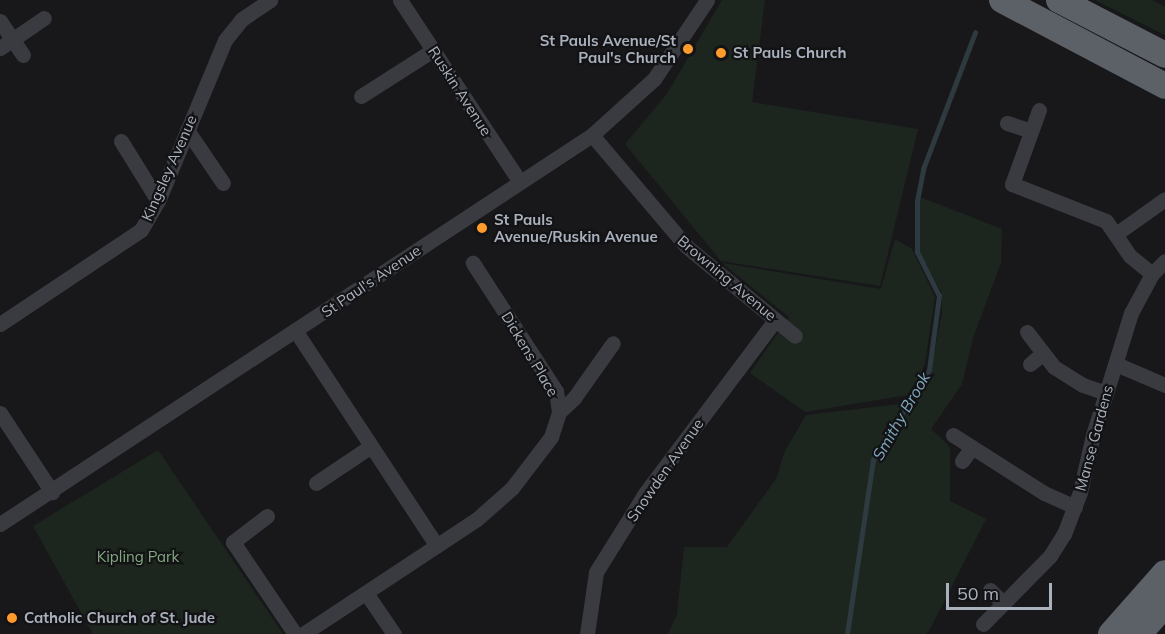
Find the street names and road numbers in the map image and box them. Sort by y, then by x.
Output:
street label: Ruskin Avenue [424,43,496,139]
street label: Kingsley Avenue [138,112,200,224]
street label: Browning Avenue [674,231,780,325]
street label: St Paul's Avenue [318,241,424,321]
street label: Dickens Place [498,308,562,400]
street label: Manse Gardens [1071,383,1117,493]
street label: Snowden Avenue [623,415,707,525]

